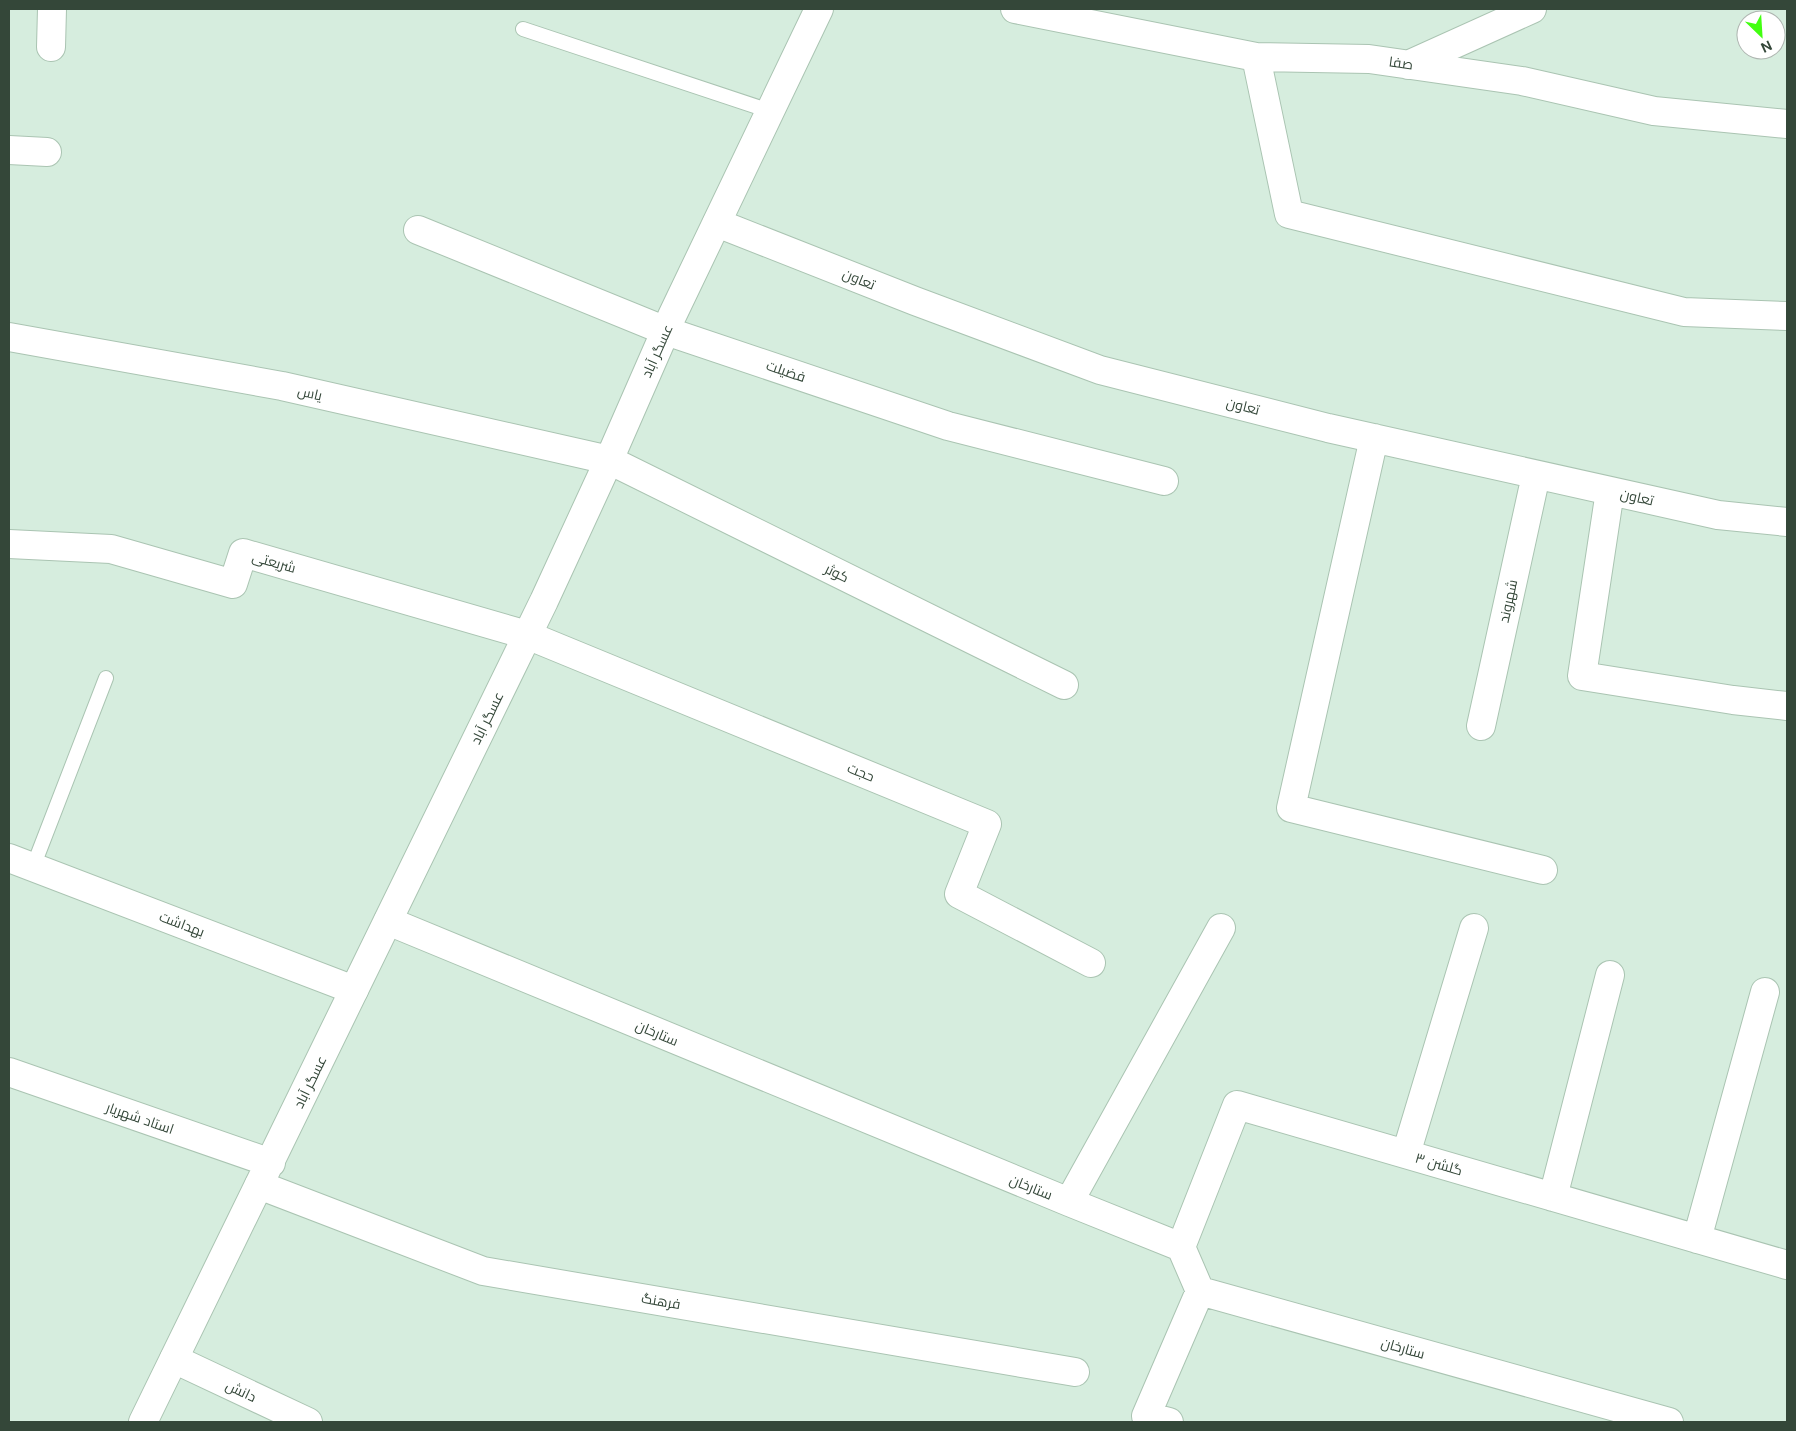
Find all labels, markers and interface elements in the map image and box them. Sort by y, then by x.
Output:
north arrow [1736,10,1786,60]
text: N [1758,36,1775,57]
street label: صفا [1388,52,1414,74]
street label: تعاون [840,264,878,294]
street label: عسگر آباد [637,322,677,380]
street label: فضیلت [764,356,808,386]
street label: یاس [296,381,324,405]
street label: تعاون [1224,393,1262,419]
street label: تعاون [1619,484,1656,510]
street label: شریعتی [250,547,298,577]
street label: کوثر [821,559,852,587]
street label: شهروند [1495,578,1521,624]
street label: عسگر آباد [467,689,507,747]
street label: حجت [845,758,877,786]
street label: بهداشت [157,907,207,941]
street label: ستارخان [633,1016,681,1050]
street label: عسگر آباد [290,1053,330,1111]
street label: استاد شهریار [103,1098,176,1138]
street label: گلشن ۳ [1413,1149,1465,1179]
street label: ستارخان [1007,1170,1055,1204]
street label: فرهنگ [640,1289,682,1313]
street label: ستارخان [1379,1333,1427,1363]
street label: دانش [223,1376,259,1406]

